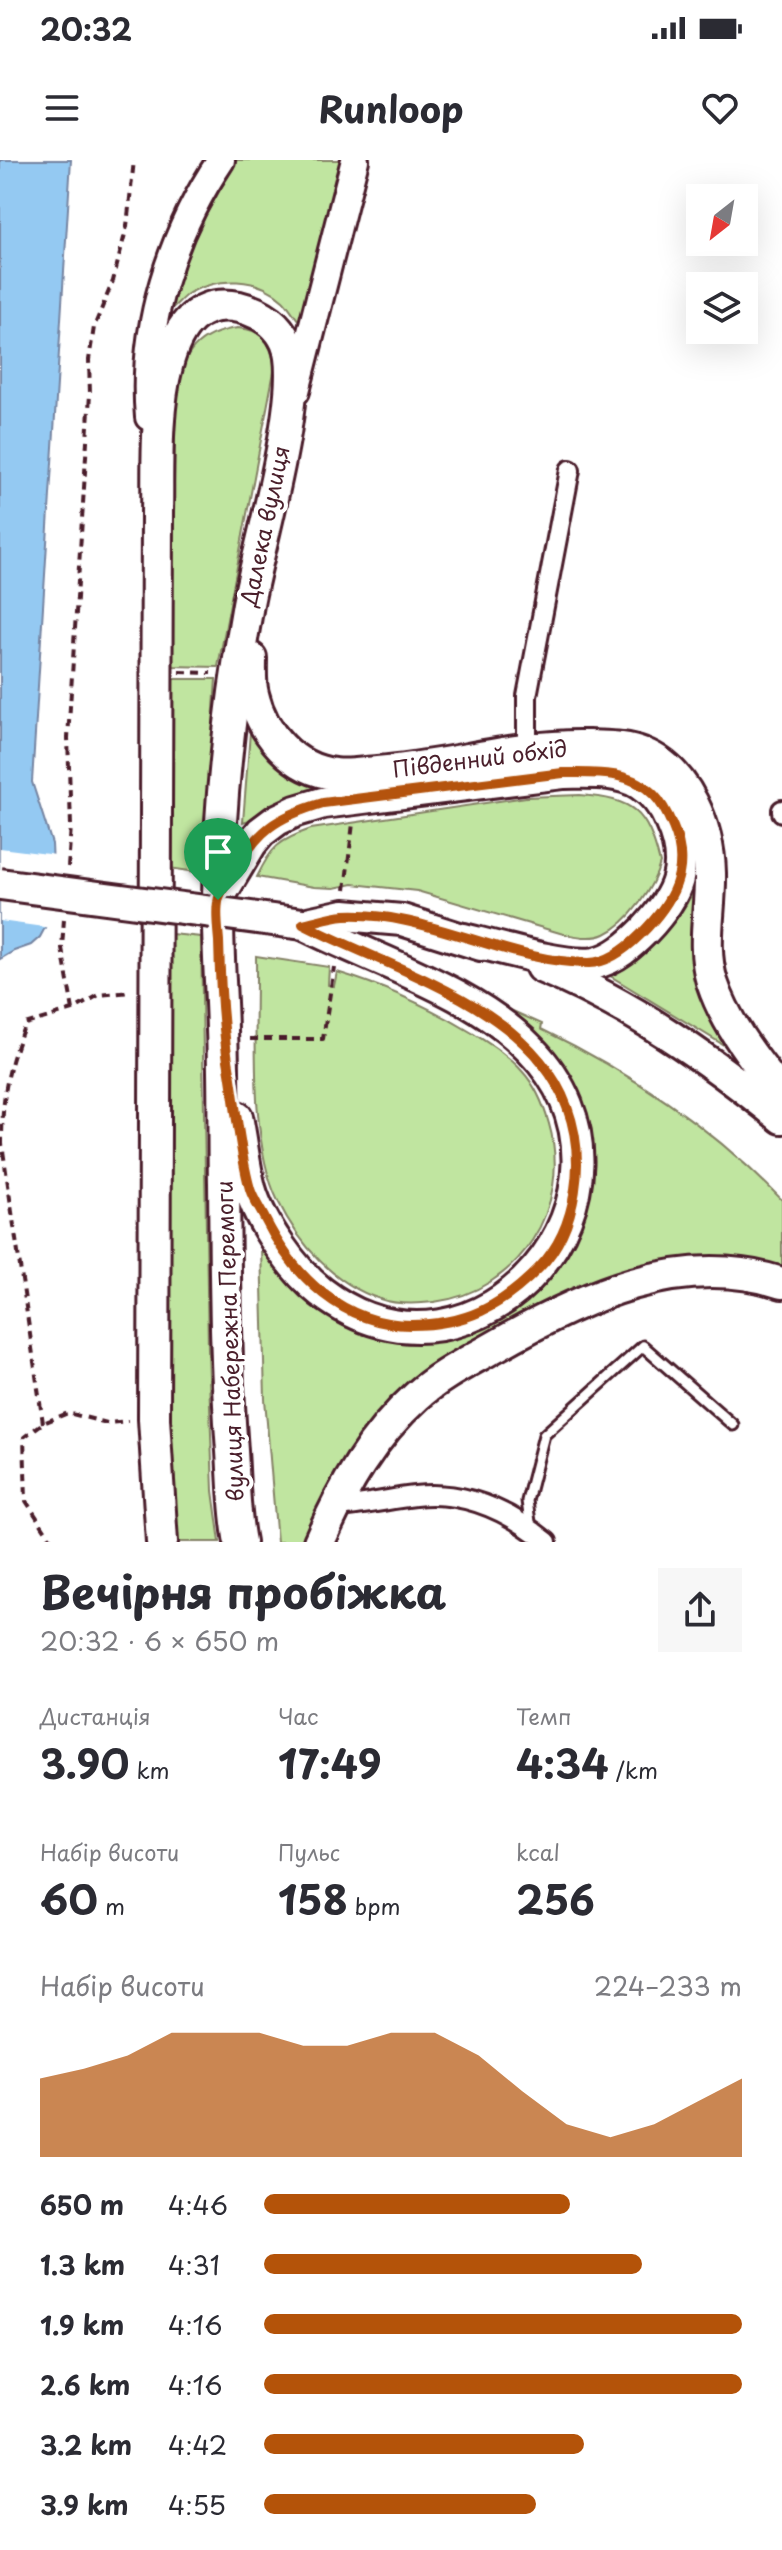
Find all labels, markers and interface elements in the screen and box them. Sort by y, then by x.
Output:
text: 20:32 [40,6,132,51]
text: Runloop [318,81,464,135]
icon: menu [40,86,84,130]
icon: heart [698,86,742,130]
north arrow [686,184,758,256]
map controls [686,184,758,344]
button: layers [686,272,758,344]
street label: Далека вулиця [230,443,297,610]
street label: Південний обхід [391,730,569,785]
pin [184,818,252,900]
icon: arrive [196,830,240,874]
street label: вулиця Набережна Перемоги [206,1180,251,1502]
text: Вечірня пробіжка [40,1558,446,1624]
button: share [658,1568,742,1652]
text: 20:32 · 6 × 650 m [40,1621,279,1660]
text: Дистанція [40,1699,151,1732]
text: Час [278,1699,318,1732]
text: Темп [516,1699,572,1732]
text: 3.90 [40,1732,129,1793]
text: 17:49 [278,1732,382,1793]
text: 4:34 [516,1732,609,1793]
text: km [129,1753,170,1786]
text: /km [609,1753,658,1786]
text: Набір висоти [40,1835,179,1868]
text: Пульс [278,1835,340,1868]
text: kcal [516,1835,560,1868]
text: 60 [40,1868,98,1929]
text: 158 [278,1868,348,1929]
text: 256 [516,1868,595,1929]
text: m [98,1889,125,1922]
text: bpm [348,1889,401,1922]
text: Набір висоти [40,1966,205,2005]
text: 224–233 m [594,1966,742,2005]
text: 650 m [40,2185,124,2224]
text: 4:46 [168,2185,228,2224]
text: 1.3 km [40,2245,125,2284]
text: 4:31 [168,2245,220,2284]
text: 1.9 km [40,2305,124,2344]
text: 4:16 [168,2305,223,2344]
text: 2.6 km [40,2365,130,2404]
text: 4:16 [168,2365,223,2404]
text: 3.2 km [40,2425,132,2464]
text: 4:42 [168,2425,227,2464]
text: 3.9 km [40,2485,129,2524]
text: 4:55 [168,2485,226,2524]

